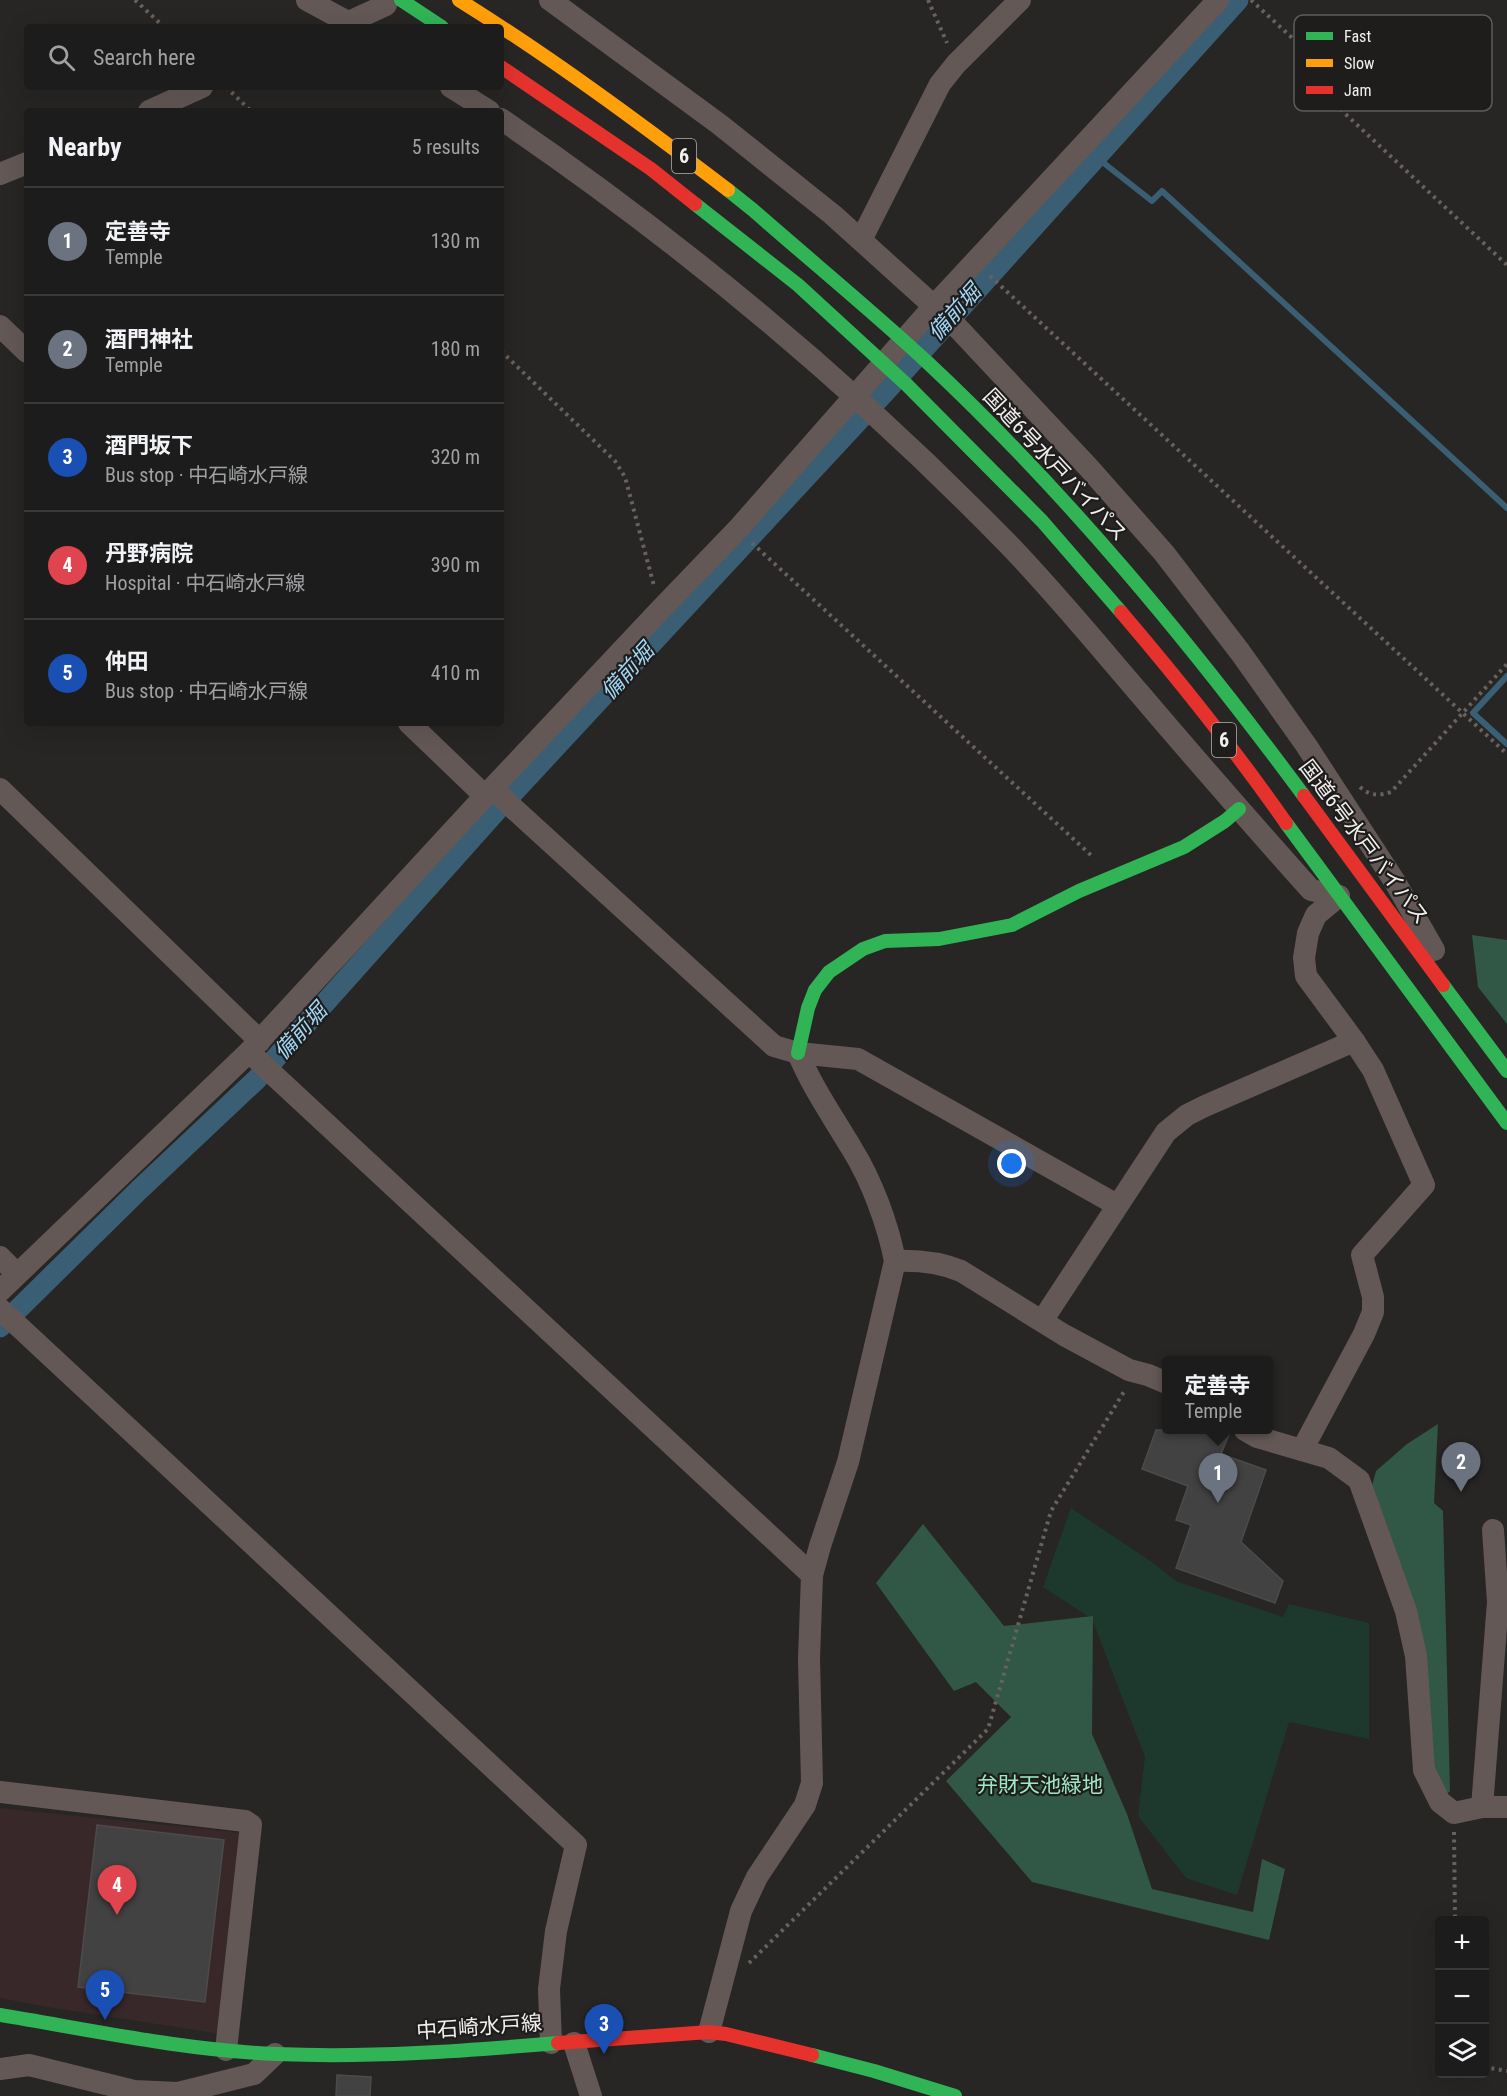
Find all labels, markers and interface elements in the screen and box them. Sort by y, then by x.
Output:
legend [1294,15,1492,111]
search box [24,24,504,90]
text: Fast [1344,27,1371,46]
icon: search [45,41,78,74]
text: Search here [93,45,195,70]
text: Slow [1344,54,1374,73]
text: Jam [1344,81,1371,100]
text: Nearby [48,132,122,162]
text: 5 results [412,135,480,159]
road number: 6 [672,139,696,173]
text: 定善寺 [105,219,171,244]
text: 1 [62,229,73,253]
text: 130 m [431,229,480,253]
text: Temple [105,245,163,269]
water label: 備前堀 [923,277,988,345]
text: 酒門神社 [105,327,193,352]
text: 2 [62,337,73,361]
text: 180 m [431,337,480,361]
text: Temple [105,353,163,377]
street label: 国道6号水戸バイパス [978,384,1132,546]
text: 酒門坂下 [105,433,193,458]
text: 3 [62,445,73,469]
text: 320 m [431,445,480,469]
text: Bus stop · 中石崎水戸線 [105,463,308,487]
text: 丹野病院 [105,541,193,566]
text: 4 [62,553,73,577]
text: 390 m [431,553,480,577]
text: Hospital · 中石崎水戸線 [105,571,305,595]
water label: 備前堀 [596,636,661,704]
text: 仲田 [105,649,149,674]
text: 5 [62,661,73,685]
text: 410 m [431,661,480,685]
text: Bus stop · 中石崎水戸線 [105,679,308,703]
road number: 6 [1212,723,1236,757]
street label: 国道6号水戸バイパス [1295,755,1433,929]
water label: 備前堀 [269,996,334,1064]
your location [997,1149,1026,1178]
popup [1162,1356,1273,1434]
text: 定善寺 [1184,1373,1251,1398]
text: Temple [1184,1399,1242,1423]
pin: 2 [1442,1442,1480,1492]
pin: 1 [1198,1454,1238,1503]
park label: 弁財天池緑地 [977,1773,1103,1797]
pin: 4 [98,1866,136,1915]
map controls [1435,1916,1489,2078]
button: + [1435,1916,1489,1970]
pin: 5 [86,1970,124,2020]
button: − [1435,1970,1489,2024]
pin: 3 [584,2004,624,2054]
street label: 中石崎水戸線 [415,2011,543,2043]
button: layers [1435,2024,1489,2078]

